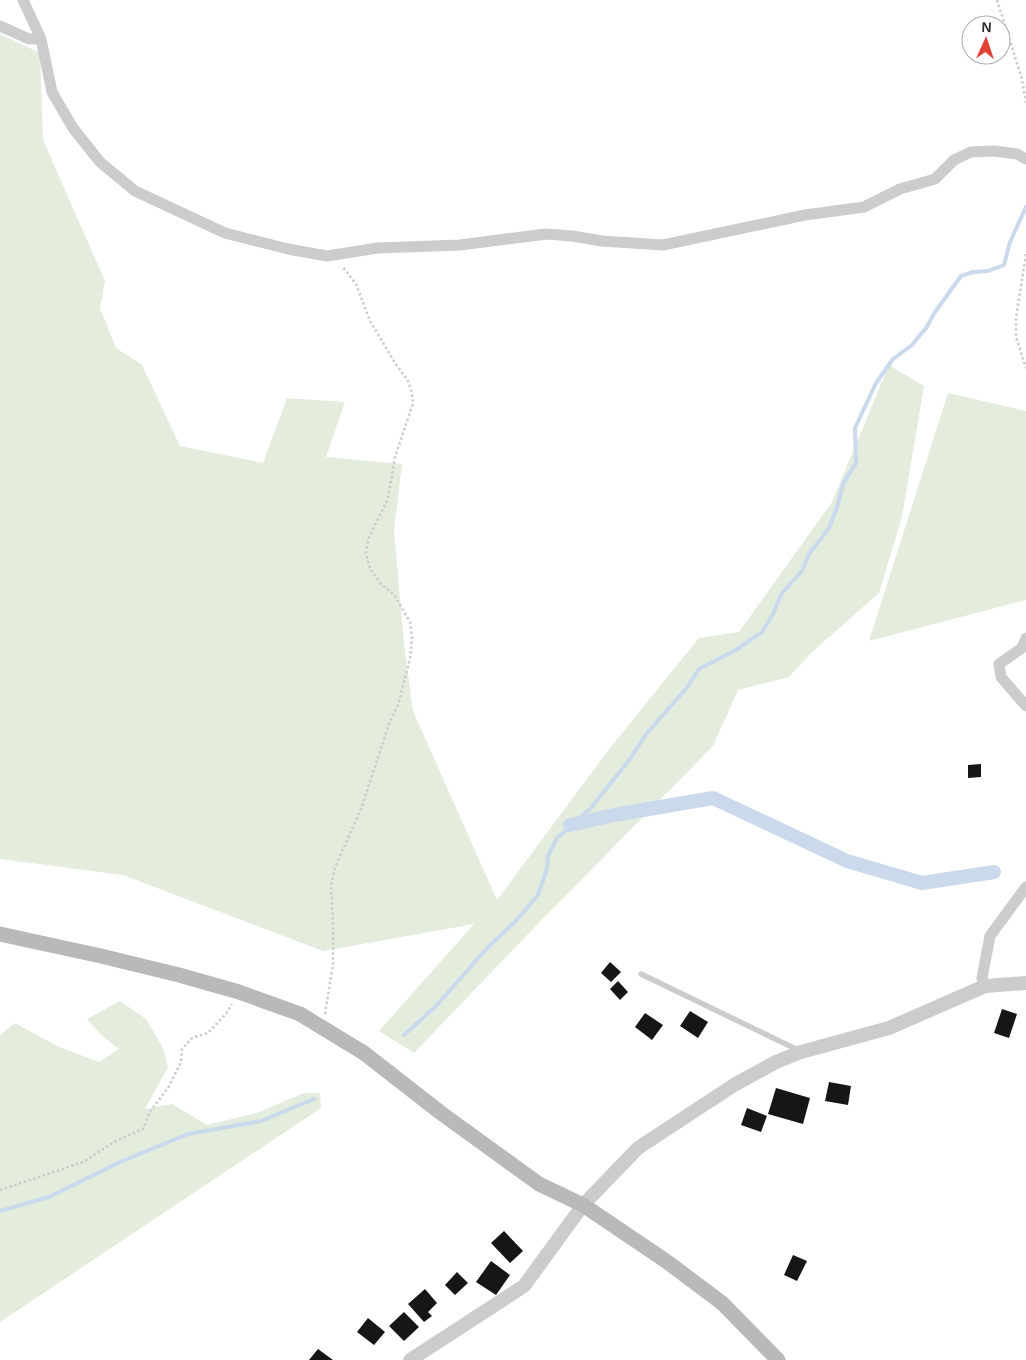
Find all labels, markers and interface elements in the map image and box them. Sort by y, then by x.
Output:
north arrow [961,15,1011,65]
text: N [981,19,992,35]

